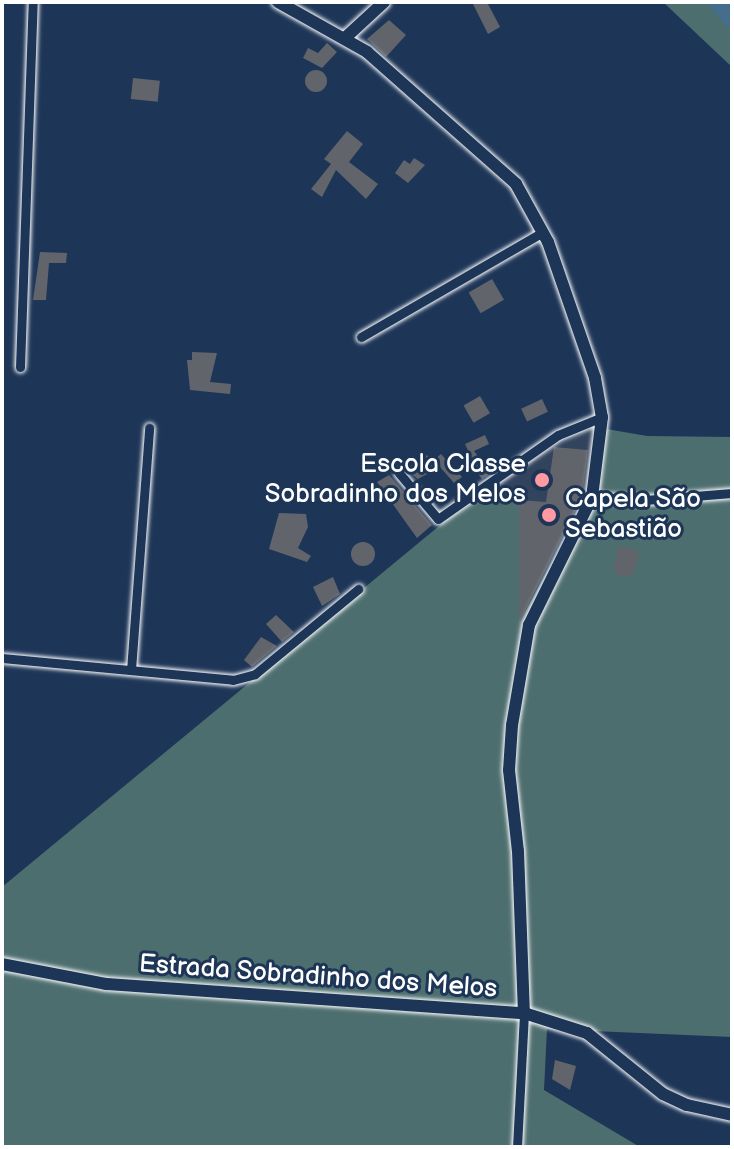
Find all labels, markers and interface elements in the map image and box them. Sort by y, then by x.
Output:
place label: Escola Classe Sobradinho dos Melos [265,449,526,510]
marker: Escola Classe Sobradinho dos Melos [533,471,551,489]
place label: Capela São Sebastião [565,484,701,546]
marker: Capela São Sebastião [540,506,558,524]
street label: Estrada Sobradinho dos Melos [138,949,498,1005]

